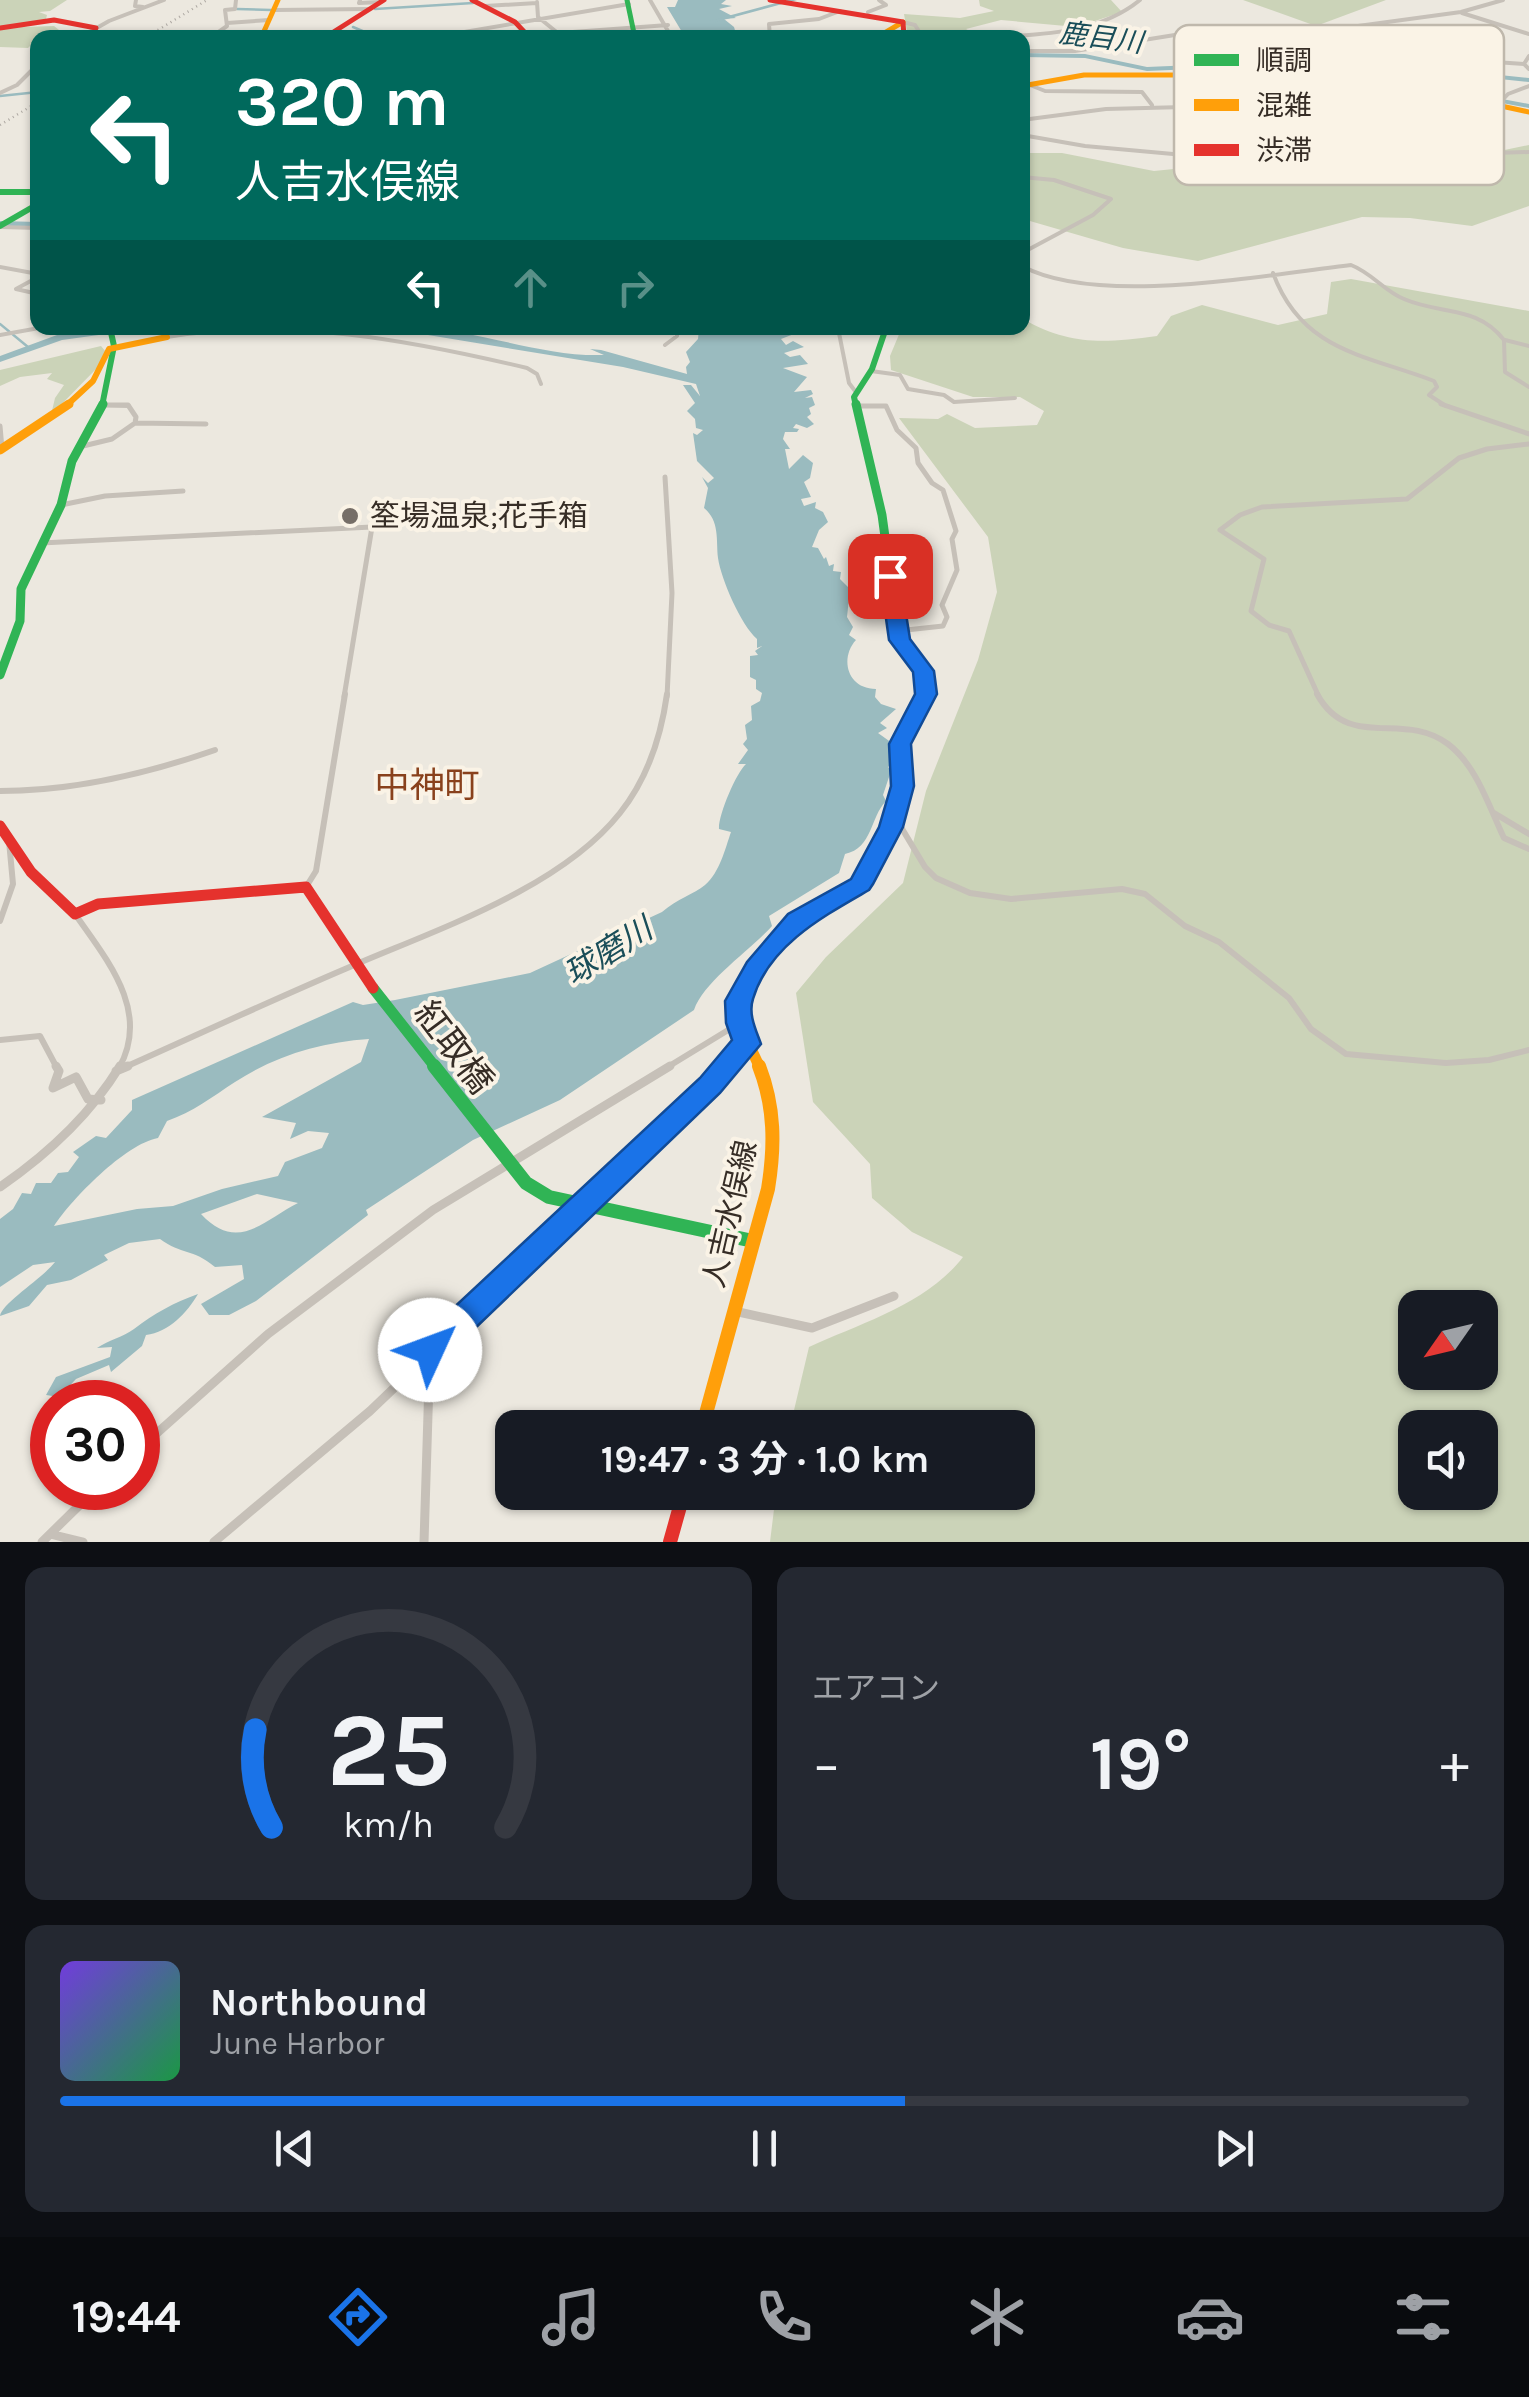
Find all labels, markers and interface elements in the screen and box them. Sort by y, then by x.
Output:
water label: 鹿目川 [1057,16,1148,59]
legend [1174,25,1504,185]
text: 順調 [1256,44,1312,77]
text: 320 m [235,61,449,143]
icon: left [70,70,200,200]
text: 混雑 [1256,89,1312,122]
text: 渋滞 [1256,134,1312,167]
text: 人吉水俣線 [235,156,460,208]
icon: left [398,260,453,315]
icon: ahead [503,260,558,315]
icon: right [608,260,663,315]
place label: 筌場温泉;花手箱 [370,498,588,534]
marker: 筌場温泉;花手箱 [339,505,361,527]
pin [848,534,933,619]
icon: arrive [863,549,918,604]
district label: 中神町 [374,765,480,806]
water label: 球磨川 [558,909,661,993]
street label: 紅取橋 [406,993,502,1102]
street label: 人吉水俣線 [696,1137,764,1291]
north arrow [1398,1290,1498,1390]
map controls [1398,1290,1498,1510]
position arrow [378,1298,482,1402]
speed limit sign: 30 [30,1380,160,1510]
button: sound [1398,1410,1498,1510]
text: 19:47 · 3 分 · 1.0 km [601,1437,929,1482]
text: エアコン [812,1670,940,1707]
text: 25 [327,1690,450,1811]
text: 19° [1090,1720,1191,1808]
text: − [812,1732,841,1796]
text: + [1440,1732,1469,1796]
text: km/h [343,1804,434,1846]
text: Northbound [210,1980,428,2025]
text: June Harbor [210,2025,384,2062]
icon: previous [267,2121,322,2176]
icon: pause [737,2121,792,2176]
icon: next [1207,2121,1262,2176]
icon: directions [323,2282,393,2352]
icon: music [536,2282,606,2352]
icon: phone [749,2282,819,2352]
icon: climate [962,2282,1032,2352]
icon: car [1175,2282,1245,2352]
icon: filters [1388,2282,1458,2352]
text: 19:44 [71,2291,181,2343]

